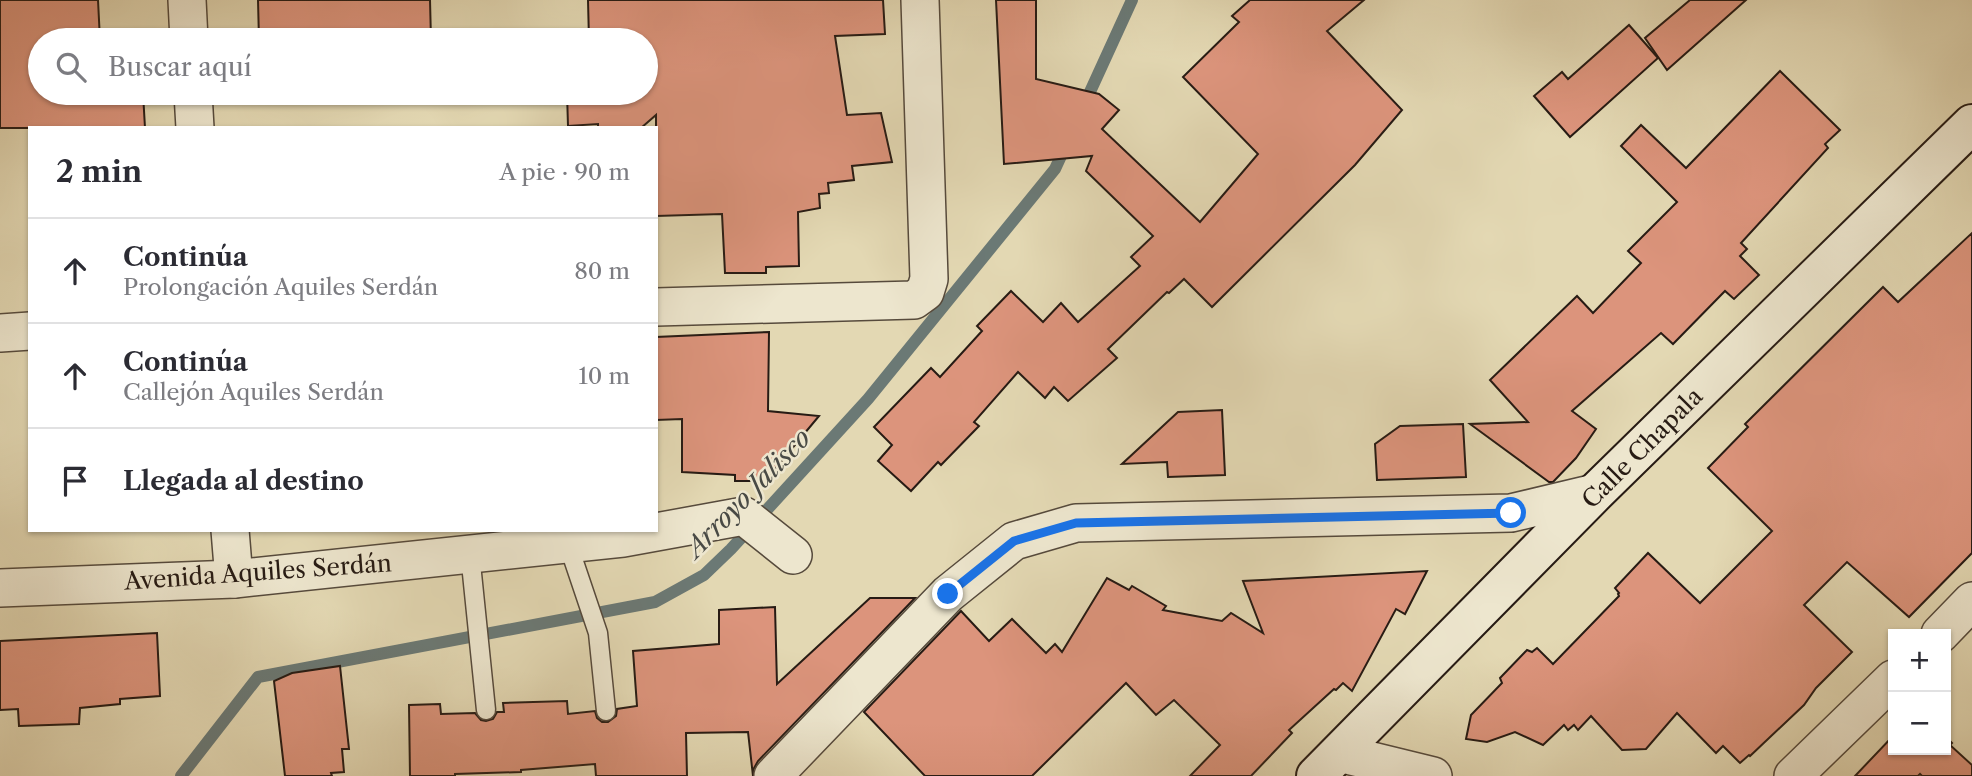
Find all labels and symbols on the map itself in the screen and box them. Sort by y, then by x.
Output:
street label: Calle Chapala [1576,381,1709,514]
water label: Arroyo Jalisco [676,422,817,567]
route start [1495,497,1526,528]
street label: Avenida Aquiles Serdán [122,548,393,596]
route end [932,578,963,609]

